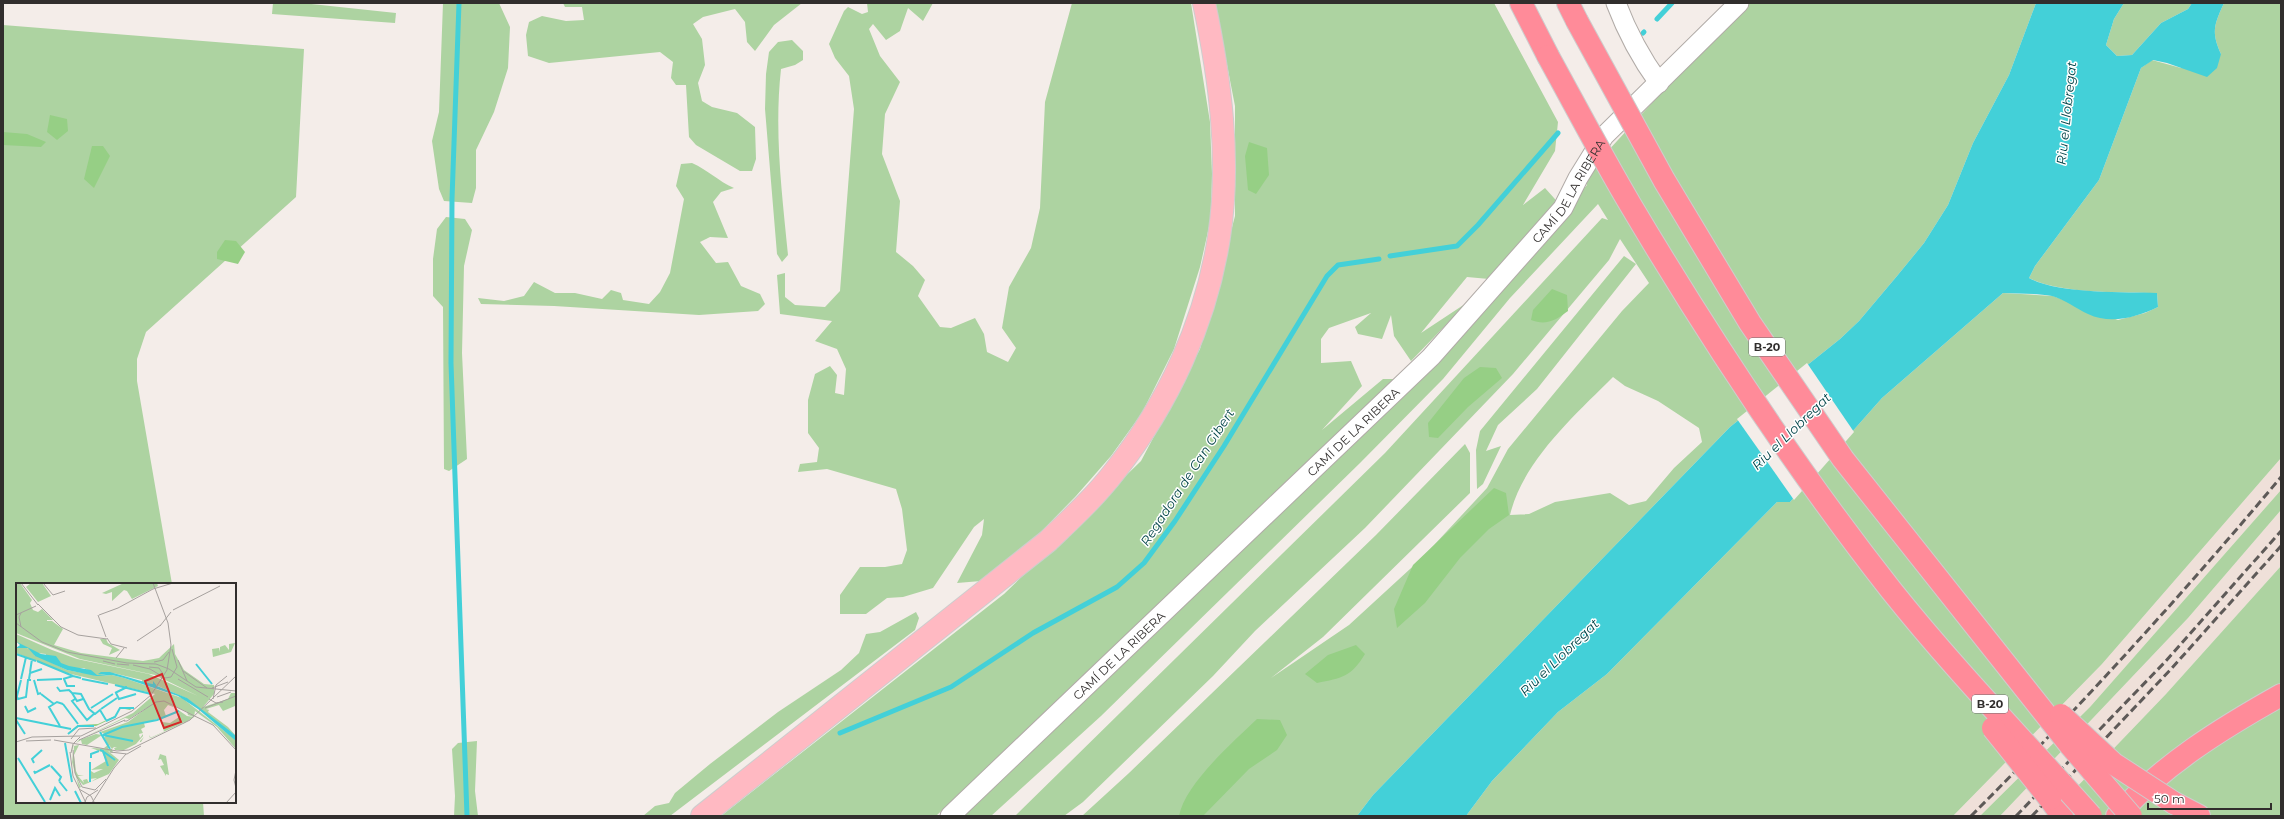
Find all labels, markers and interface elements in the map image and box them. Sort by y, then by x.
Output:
water label: Riu el Llobregat [2053,60,2079,165]
street label: CAMÍ DE LA RIBERA [1528,136,1608,246]
road number: B-20 [1749,338,1785,356]
street label: CAMÍ DE LA RIBERA [1304,384,1402,479]
water label: Riu el Llobregat [1748,389,1834,473]
water label: Regadora de Can Gibert [1137,405,1238,549]
inset map [16,583,236,803]
street label: CAMÍ DE LA RIBERA [1069,607,1168,703]
water label: Riu el Llobregat [1516,615,1602,699]
road number: B-20 [1972,695,2008,713]
scale bar [2148,785,2271,811]
text: 50 m [2154,791,2185,806]

